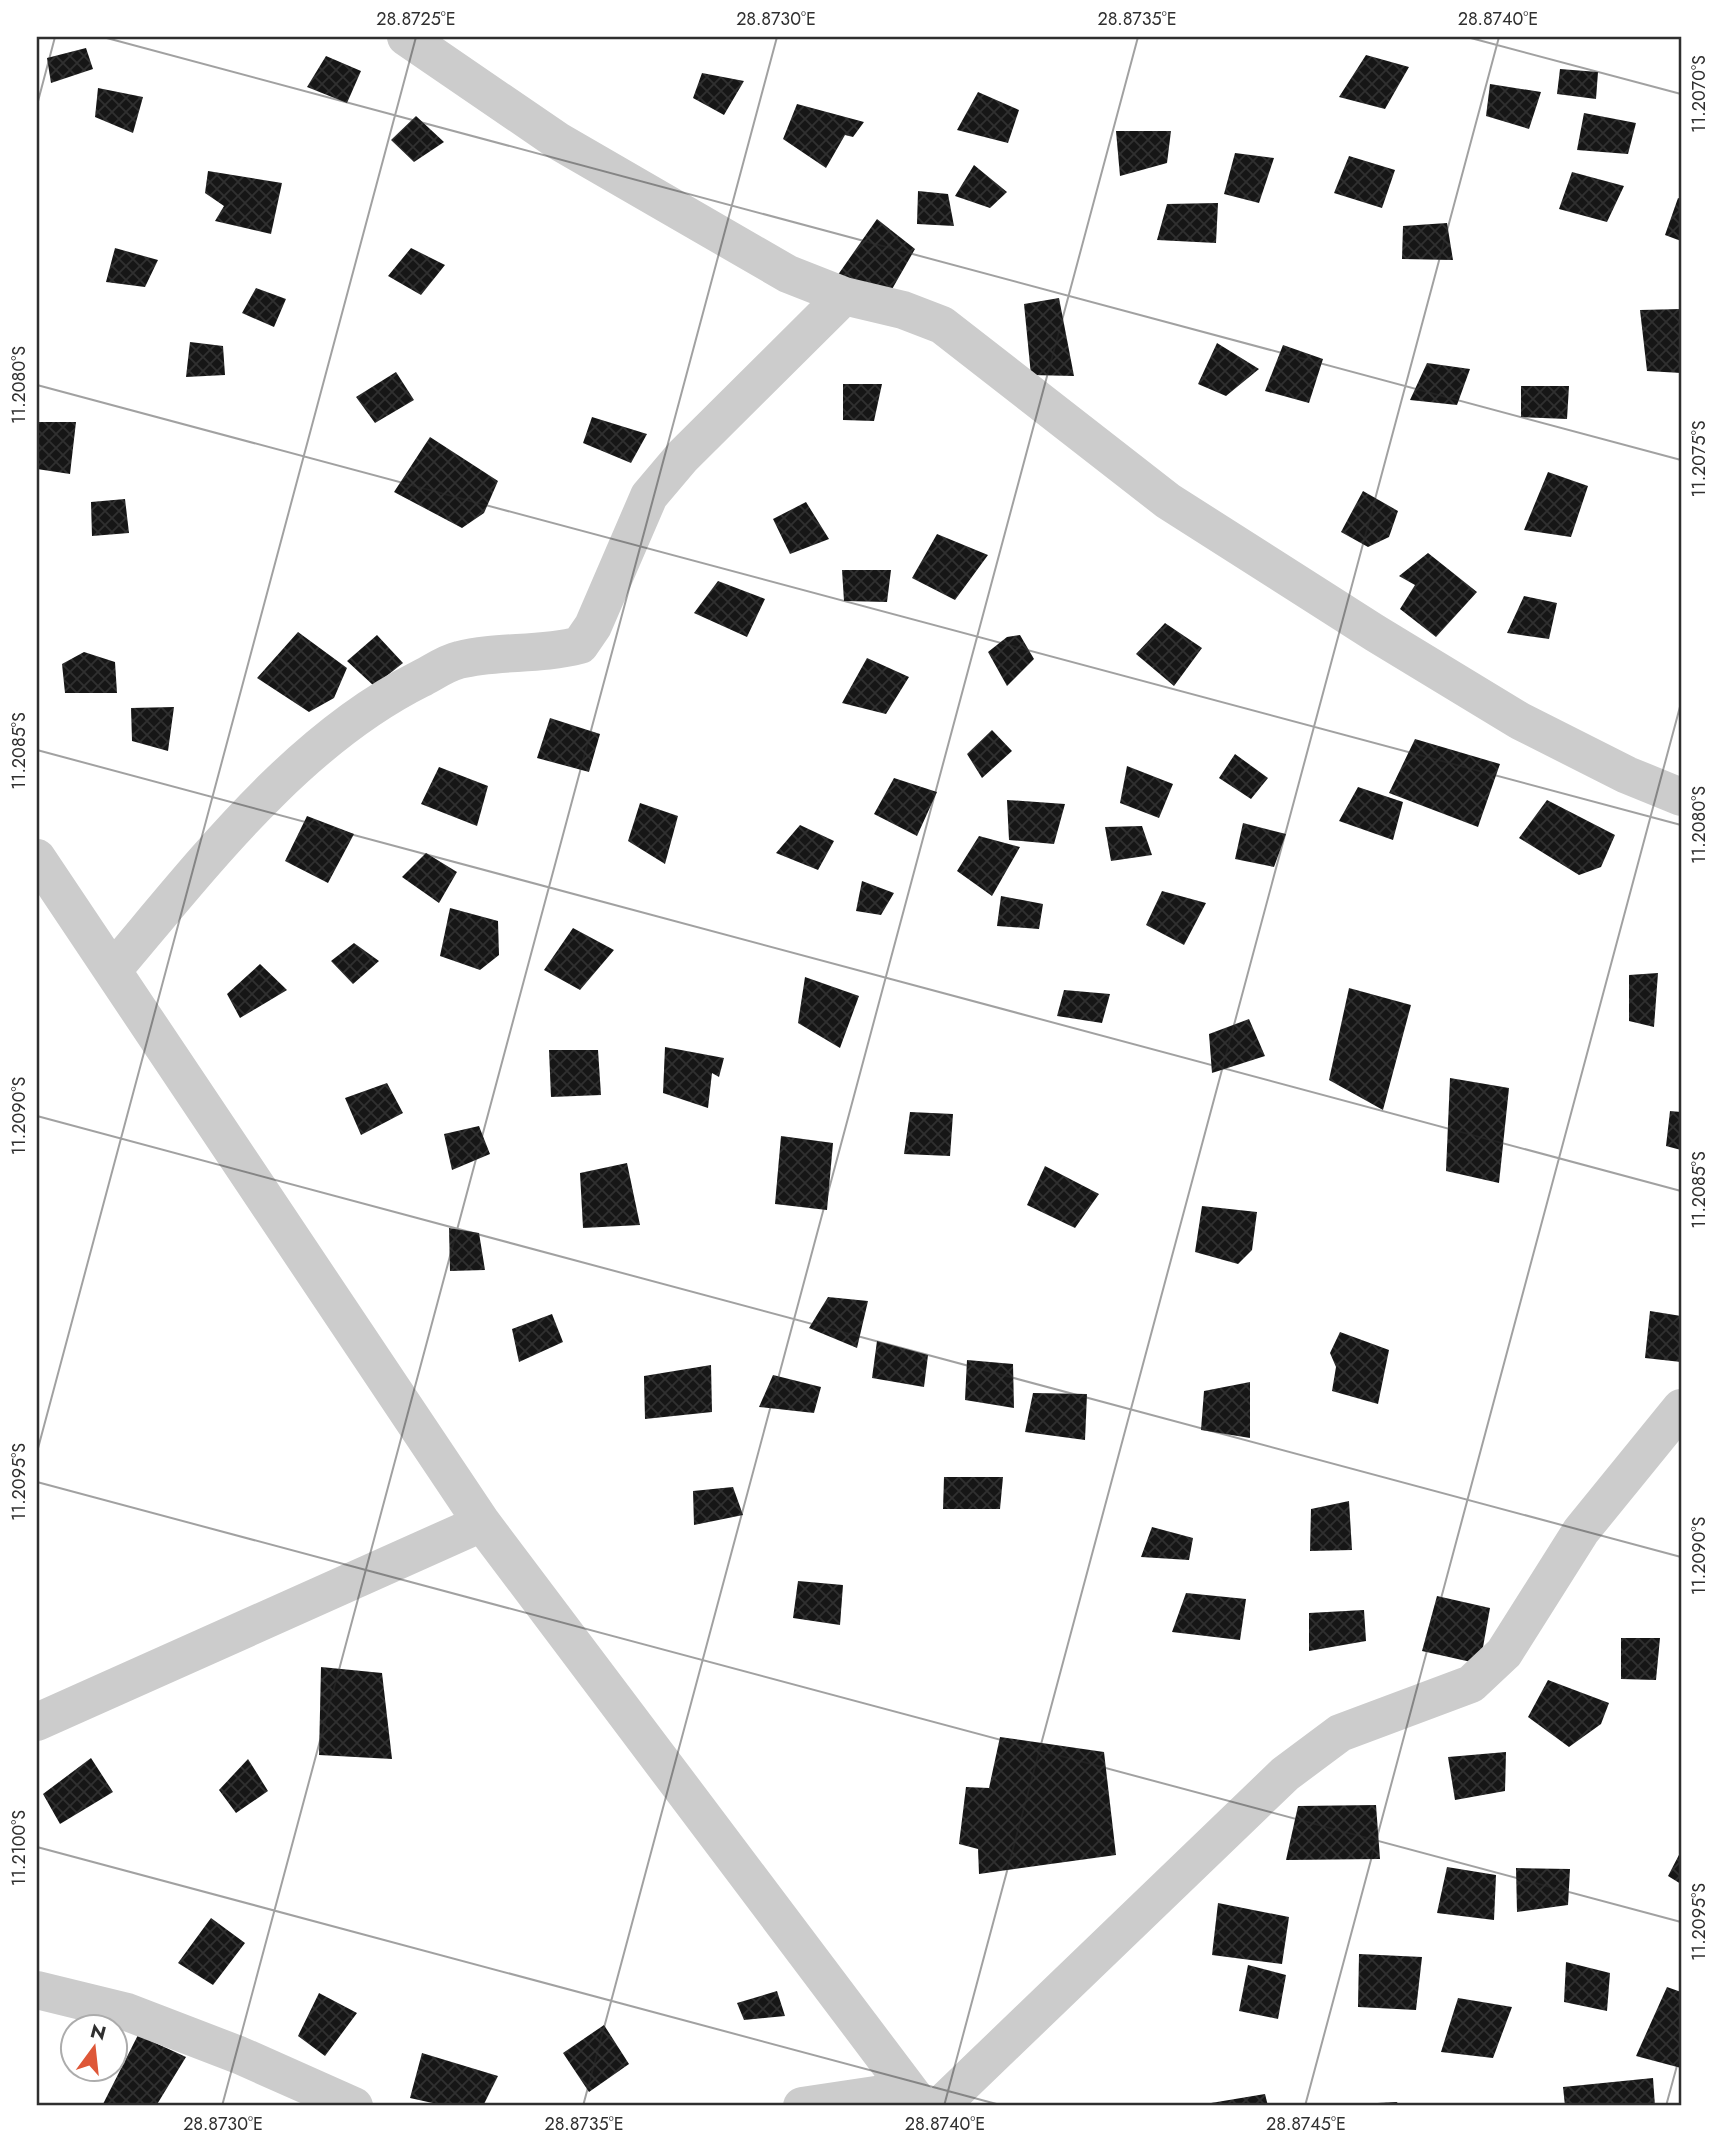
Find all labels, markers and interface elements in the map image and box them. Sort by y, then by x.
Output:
text: 28.8725°E [376,6,456,32]
text: 28.8730°E [736,6,816,32]
text: 28.8735°E [1097,6,1177,32]
text: 28.8740°E [1458,6,1538,32]
text: 11.2070°S [1686,55,1712,133]
text: 11.2080°S [6,346,32,424]
text: 11.2075°S [1686,420,1712,498]
text: 11.2085°S [6,712,32,790]
text: 11.2080°S [1686,786,1712,864]
text: 11.2090°S [6,1077,32,1155]
text: 11.2085°S [1686,1151,1712,1229]
text: 11.2095°S [6,1443,32,1521]
text: 11.2090°S [1686,1517,1712,1595]
text: 11.2100°S [6,1810,32,1886]
text: 11.2095°S [1686,1883,1712,1961]
north arrow [60,2014,130,2084]
text: N [87,2017,109,2047]
text: 28.8730°E [183,2111,263,2137]
text: 28.8735°E [544,2111,624,2137]
text: 28.8740°E [905,2111,985,2137]
text: 28.8745°E [1266,2111,1346,2137]

